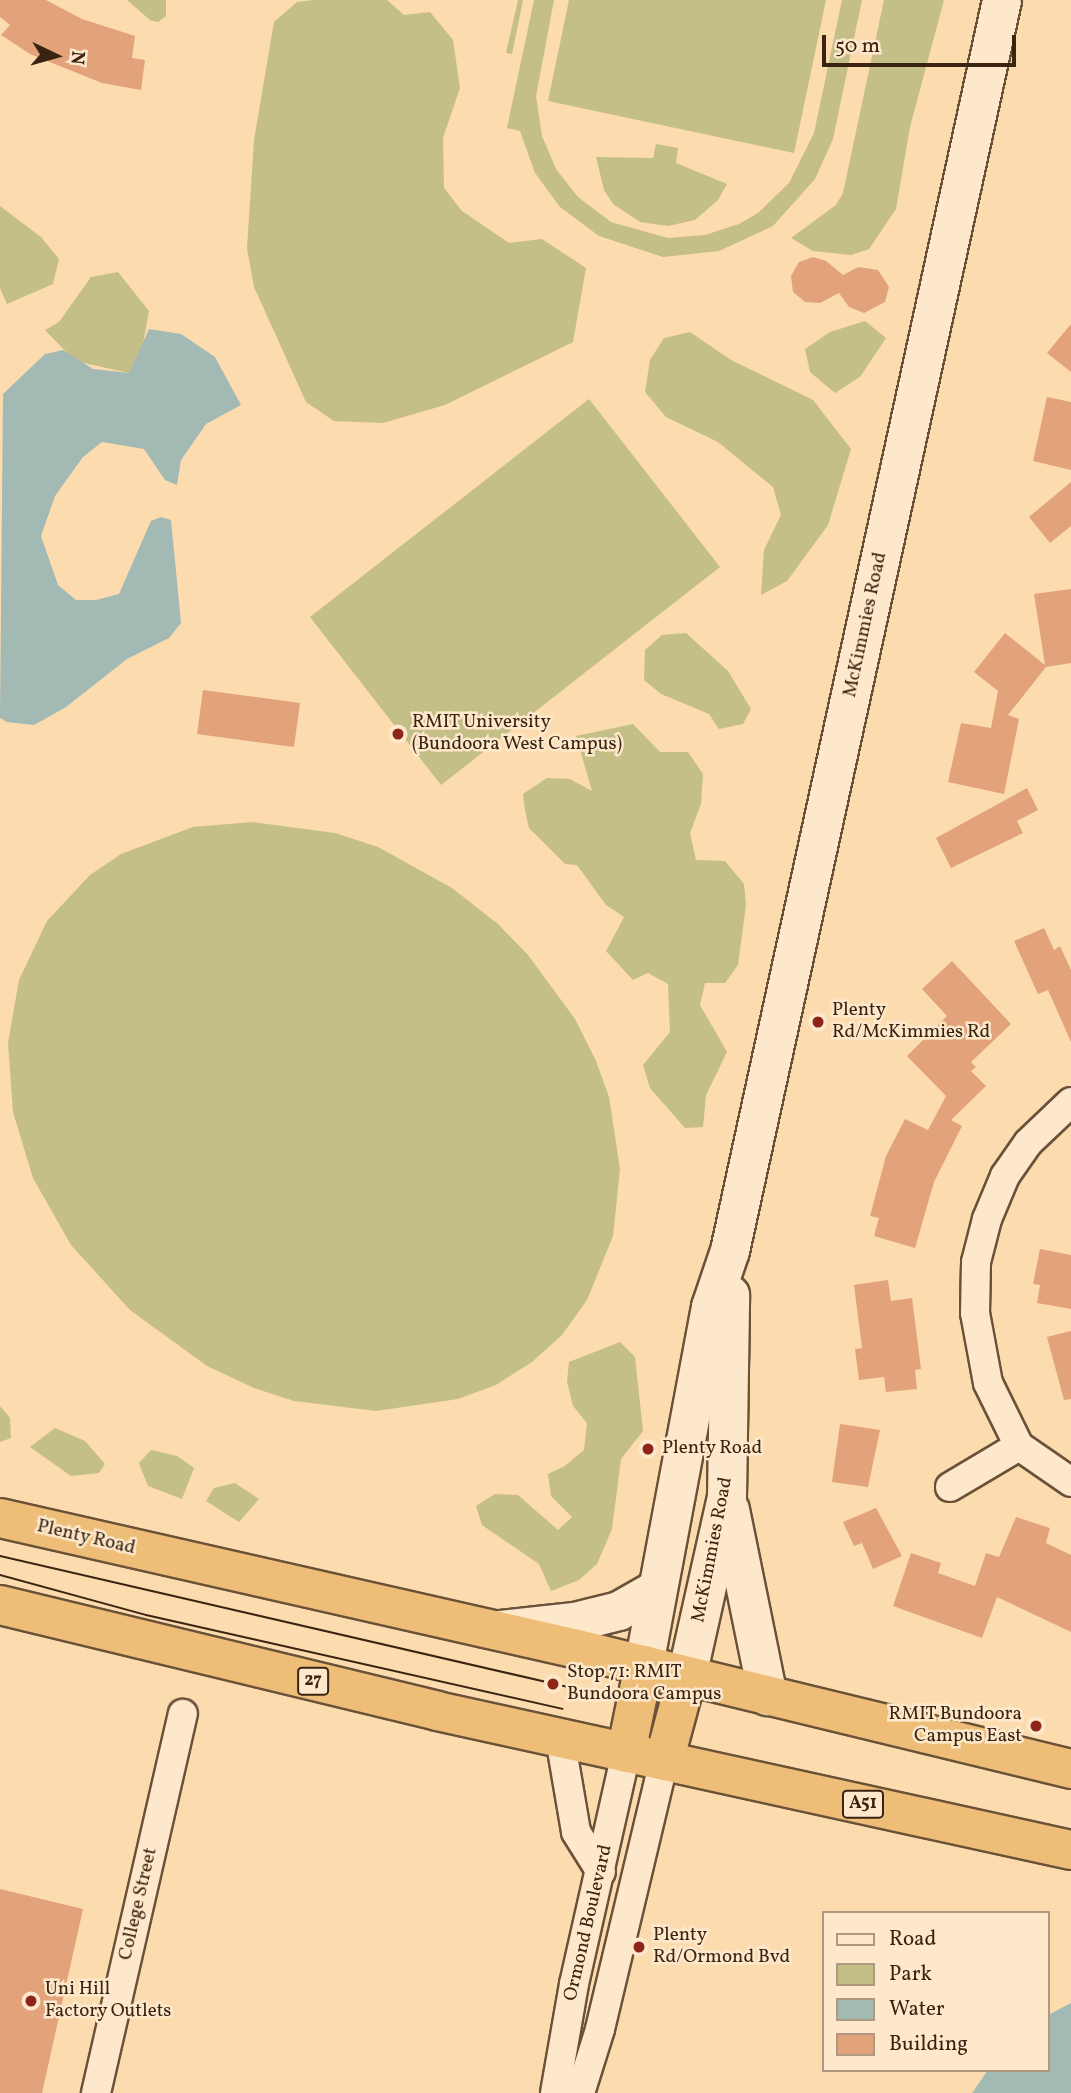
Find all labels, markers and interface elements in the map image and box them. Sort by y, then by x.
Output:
north arrow [21,21,91,91]
scale bar [826,21,1020,65]
text: 50 m [835,32,880,61]
text: N [63,50,90,66]
street label: McKimmies Road [840,550,892,700]
place label: RMIT University (Bundoora West Campus) [412,712,623,756]
marker: RMIT University (Bundoora West Campus) [390,726,406,742]
place label: Plenty Rd/McKimmies Rd [832,1000,990,1044]
marker: Plenty Rd/McKimmies Rd [810,1014,826,1030]
place label: Plenty Road [662,1438,763,1460]
marker: Plenty Road [640,1441,656,1457]
street label: McKimmies Road [688,1475,738,1625]
street label: Plenty Road [34,1516,138,1560]
place label: Stop 71: RMIT Bundoora Campus [567,1662,721,1706]
road number: 27 [296,1666,330,1696]
marker: Stop 71: RMIT Bundoora Campus [545,1676,561,1692]
place label: RMIT Bundoora Campus East [888,1704,1022,1748]
marker: RMIT Bundoora Campus East [1028,1718,1044,1734]
road number: A51 [840,1790,886,1818]
street label: Ormond Boulevard [560,1843,618,2003]
street label: College Street [115,1845,163,1963]
legend [822,1911,1050,2072]
place label: Plenty Rd/Ormond Bvd [653,1925,790,1969]
text: Road [889,1925,936,1954]
marker: Plenty Rd/Ormond Bvd [631,1939,647,1955]
text: Park [889,1960,932,1989]
place label: Uni Hill Factory Outlets [45,1979,172,2023]
marker: Uni Hill Factory Outlets [23,1993,39,2009]
text: Water [889,1995,945,2024]
text: Building [889,2030,968,2059]

